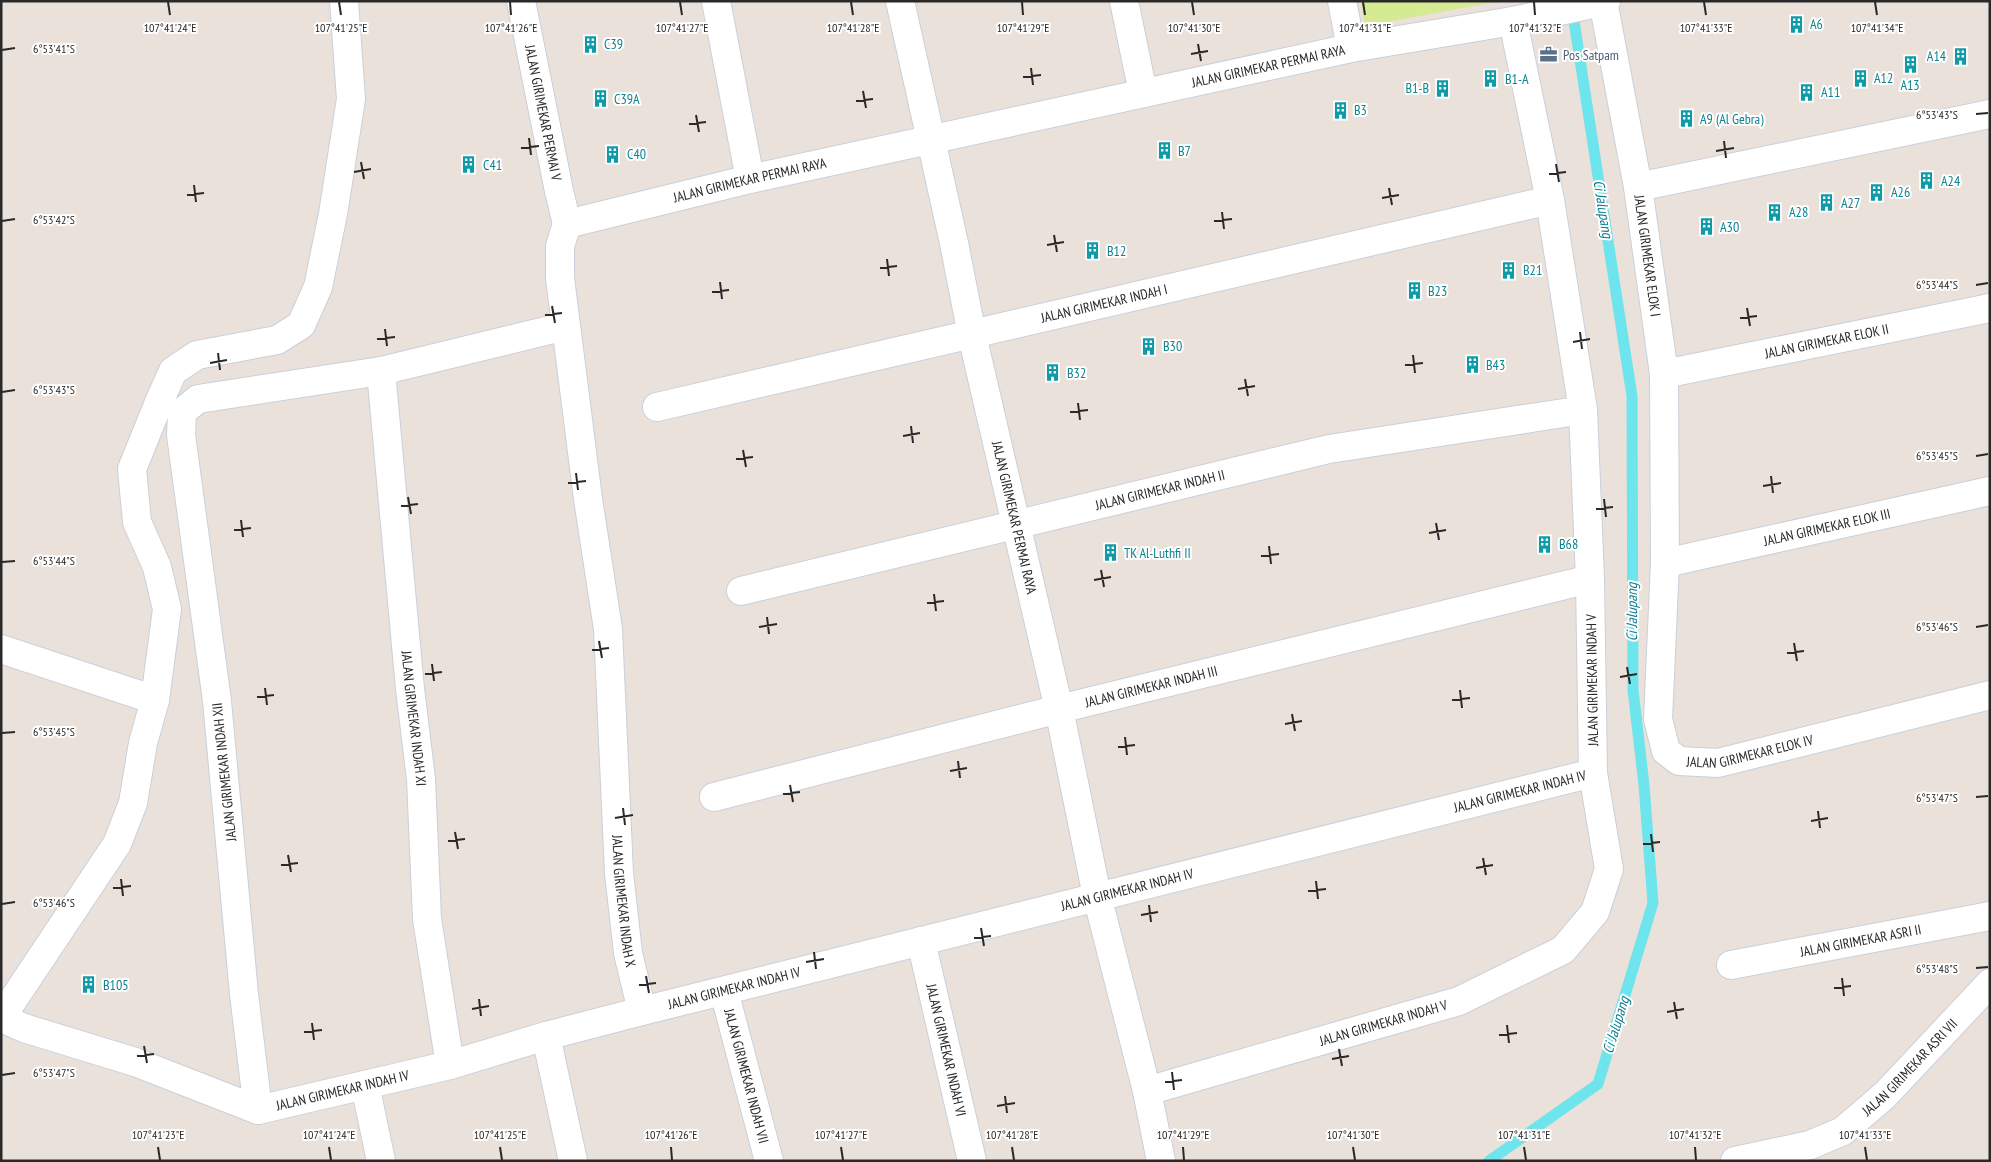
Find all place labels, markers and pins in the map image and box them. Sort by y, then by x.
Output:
building icon: A6 [1786,14,1806,34]
place label: A6 [1810,15,1823,33]
building icon: C39 [580,34,600,54]
place label: C39 [604,35,623,53]
office icon: Pos Satpam [1539,45,1559,65]
place label: Pos Satpam [1563,46,1619,64]
building icon: A14 [1950,46,1970,66]
place label: A14 [1927,47,1947,65]
building icon: A13 [1900,55,1920,75]
building icon: A12 [1850,68,1870,88]
building icon: B1-A [1481,69,1501,89]
place label: A12 [1874,69,1893,87]
place label: B1-A [1505,70,1529,88]
place label: A13 [1900,76,1920,94]
building icon: B1-B [1433,78,1453,98]
place label: B1-B [1405,79,1429,97]
building icon: A11 [1797,82,1817,102]
place label: A11 [1821,83,1840,101]
building icon: C39A [590,89,610,109]
place label: C39A [614,90,640,108]
building icon: B3 [1330,100,1350,120]
place label: B3 [1354,101,1367,119]
building icon: A9 (Al Gebra) [1676,109,1696,129]
place label: A9 (Al Gebra) [1700,110,1764,128]
building icon: B7 [1154,141,1174,161]
place label: B7 [1178,142,1191,160]
building icon: C40 [603,144,623,164]
place label: C40 [627,145,646,163]
building icon: C41 [459,155,479,175]
place label: C41 [483,156,502,174]
building icon: A24 [1917,171,1937,191]
place label: A24 [1941,172,1961,190]
building icon: A26 [1867,182,1887,202]
place label: A26 [1891,183,1910,201]
building icon: A27 [1817,193,1837,213]
place label: A27 [1841,194,1860,212]
building icon: A28 [1765,202,1785,222]
place label: A28 [1789,203,1808,221]
building icon: A30 [1696,217,1716,237]
place label: A30 [1720,218,1739,236]
building icon: B12 [1083,241,1103,261]
place label: B12 [1107,242,1126,260]
building icon: B21 [1499,260,1519,280]
place label: B21 [1523,261,1542,279]
building icon: B23 [1404,281,1424,301]
place label: B23 [1428,282,1447,300]
building icon: B30 [1139,336,1159,356]
place label: B30 [1163,337,1182,355]
building icon: B43 [1462,355,1482,375]
place label: B43 [1486,356,1505,374]
building icon: B32 [1043,363,1063,383]
place label: B32 [1067,364,1086,382]
building icon: B68 [1535,534,1555,554]
place label: B68 [1559,535,1578,553]
building icon: TK Al-Luthfi II [1100,543,1120,563]
place label: TK Al-Luthfi II [1124,544,1191,562]
building icon: B105 [79,975,99,995]
place label: B105 [103,976,129,994]

